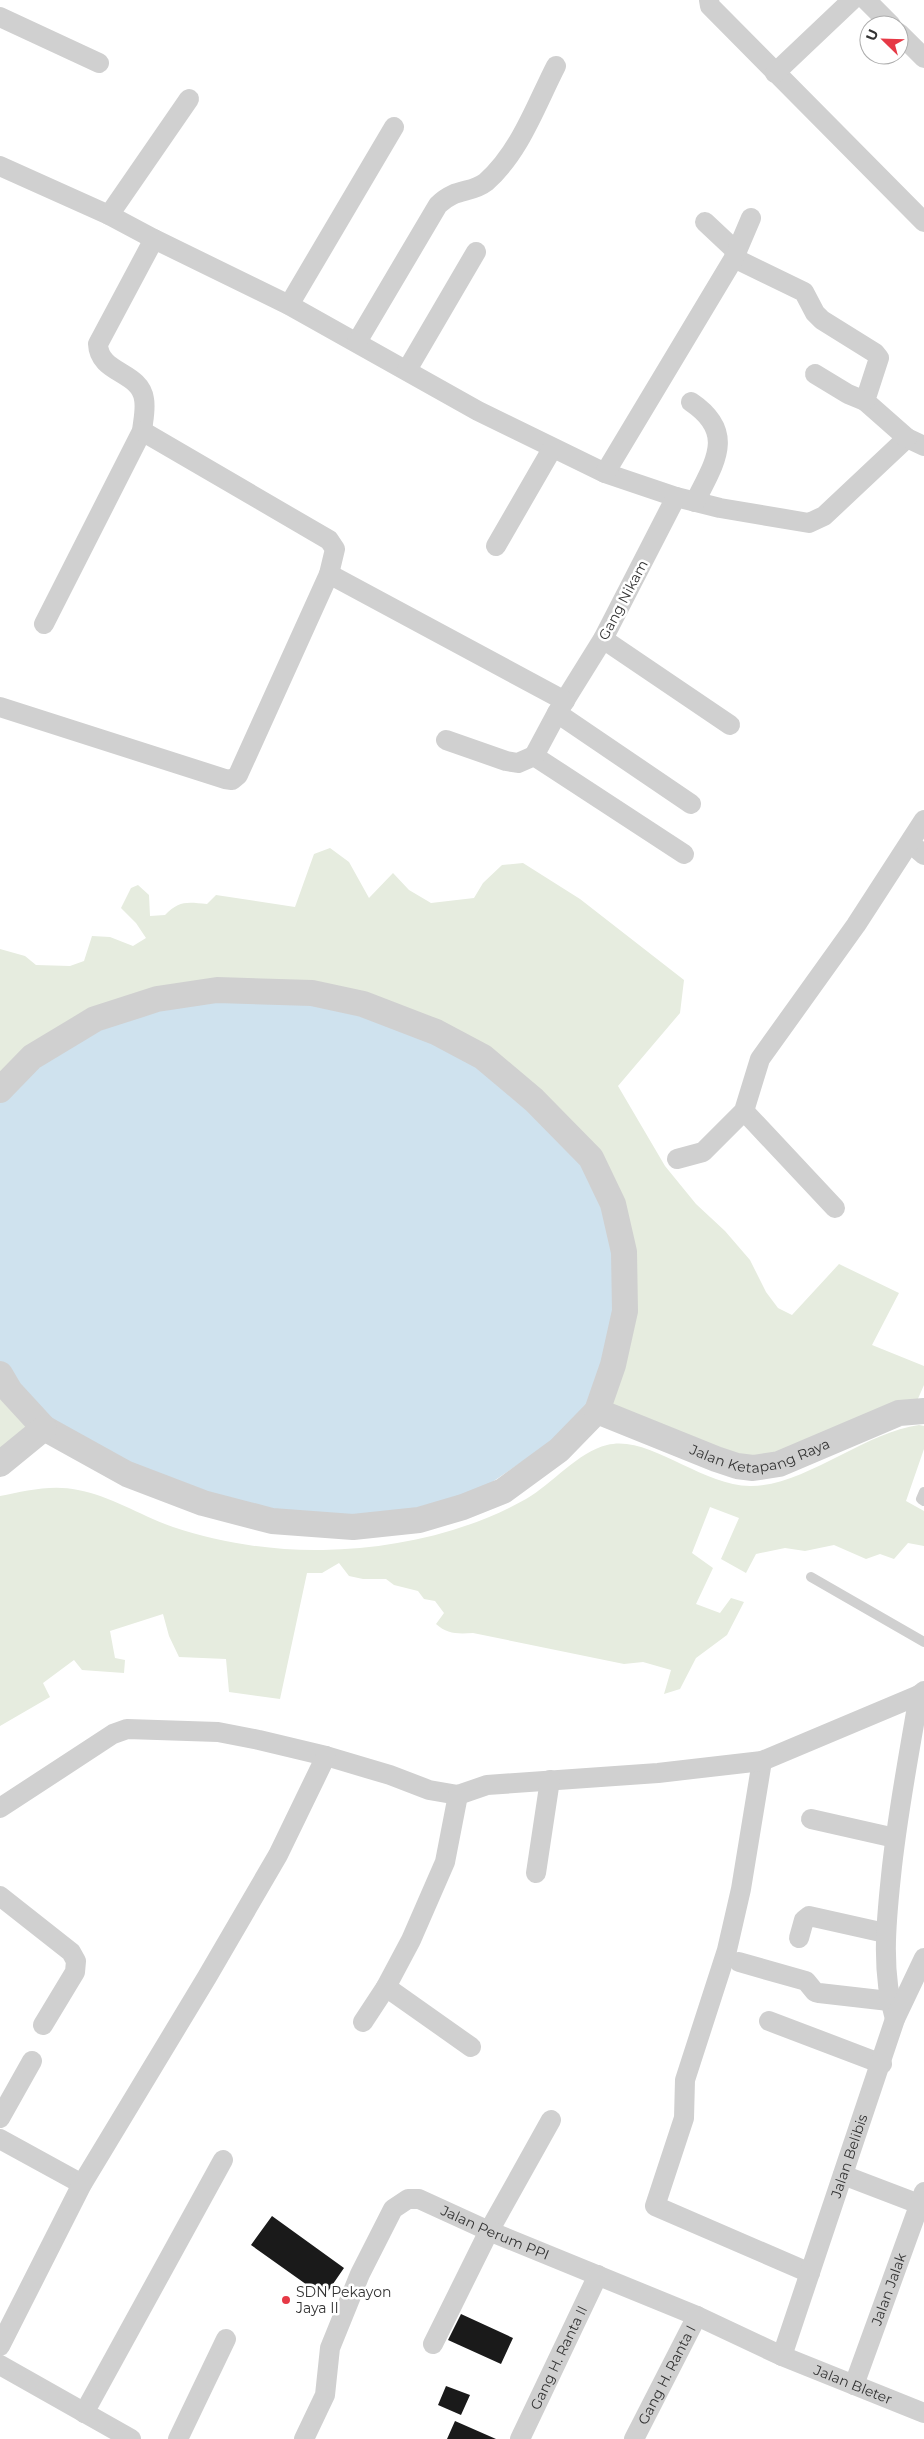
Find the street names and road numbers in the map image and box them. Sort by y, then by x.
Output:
street label: Gang Nikam [594,557,652,643]
street label: Jalan Ketapang Raya [686,1434,832,1477]
street label: Jalan Belibis [826,2112,872,2201]
street label: Jalan Perum PPI [437,2201,552,2264]
street label: Jalan Jalak [867,2250,910,2329]
street label: Gang H. Ranta II [526,2303,591,2413]
street label: Gang H. Ranta I [634,2322,700,2428]
street label: Jalan Bleter [810,2360,895,2408]

